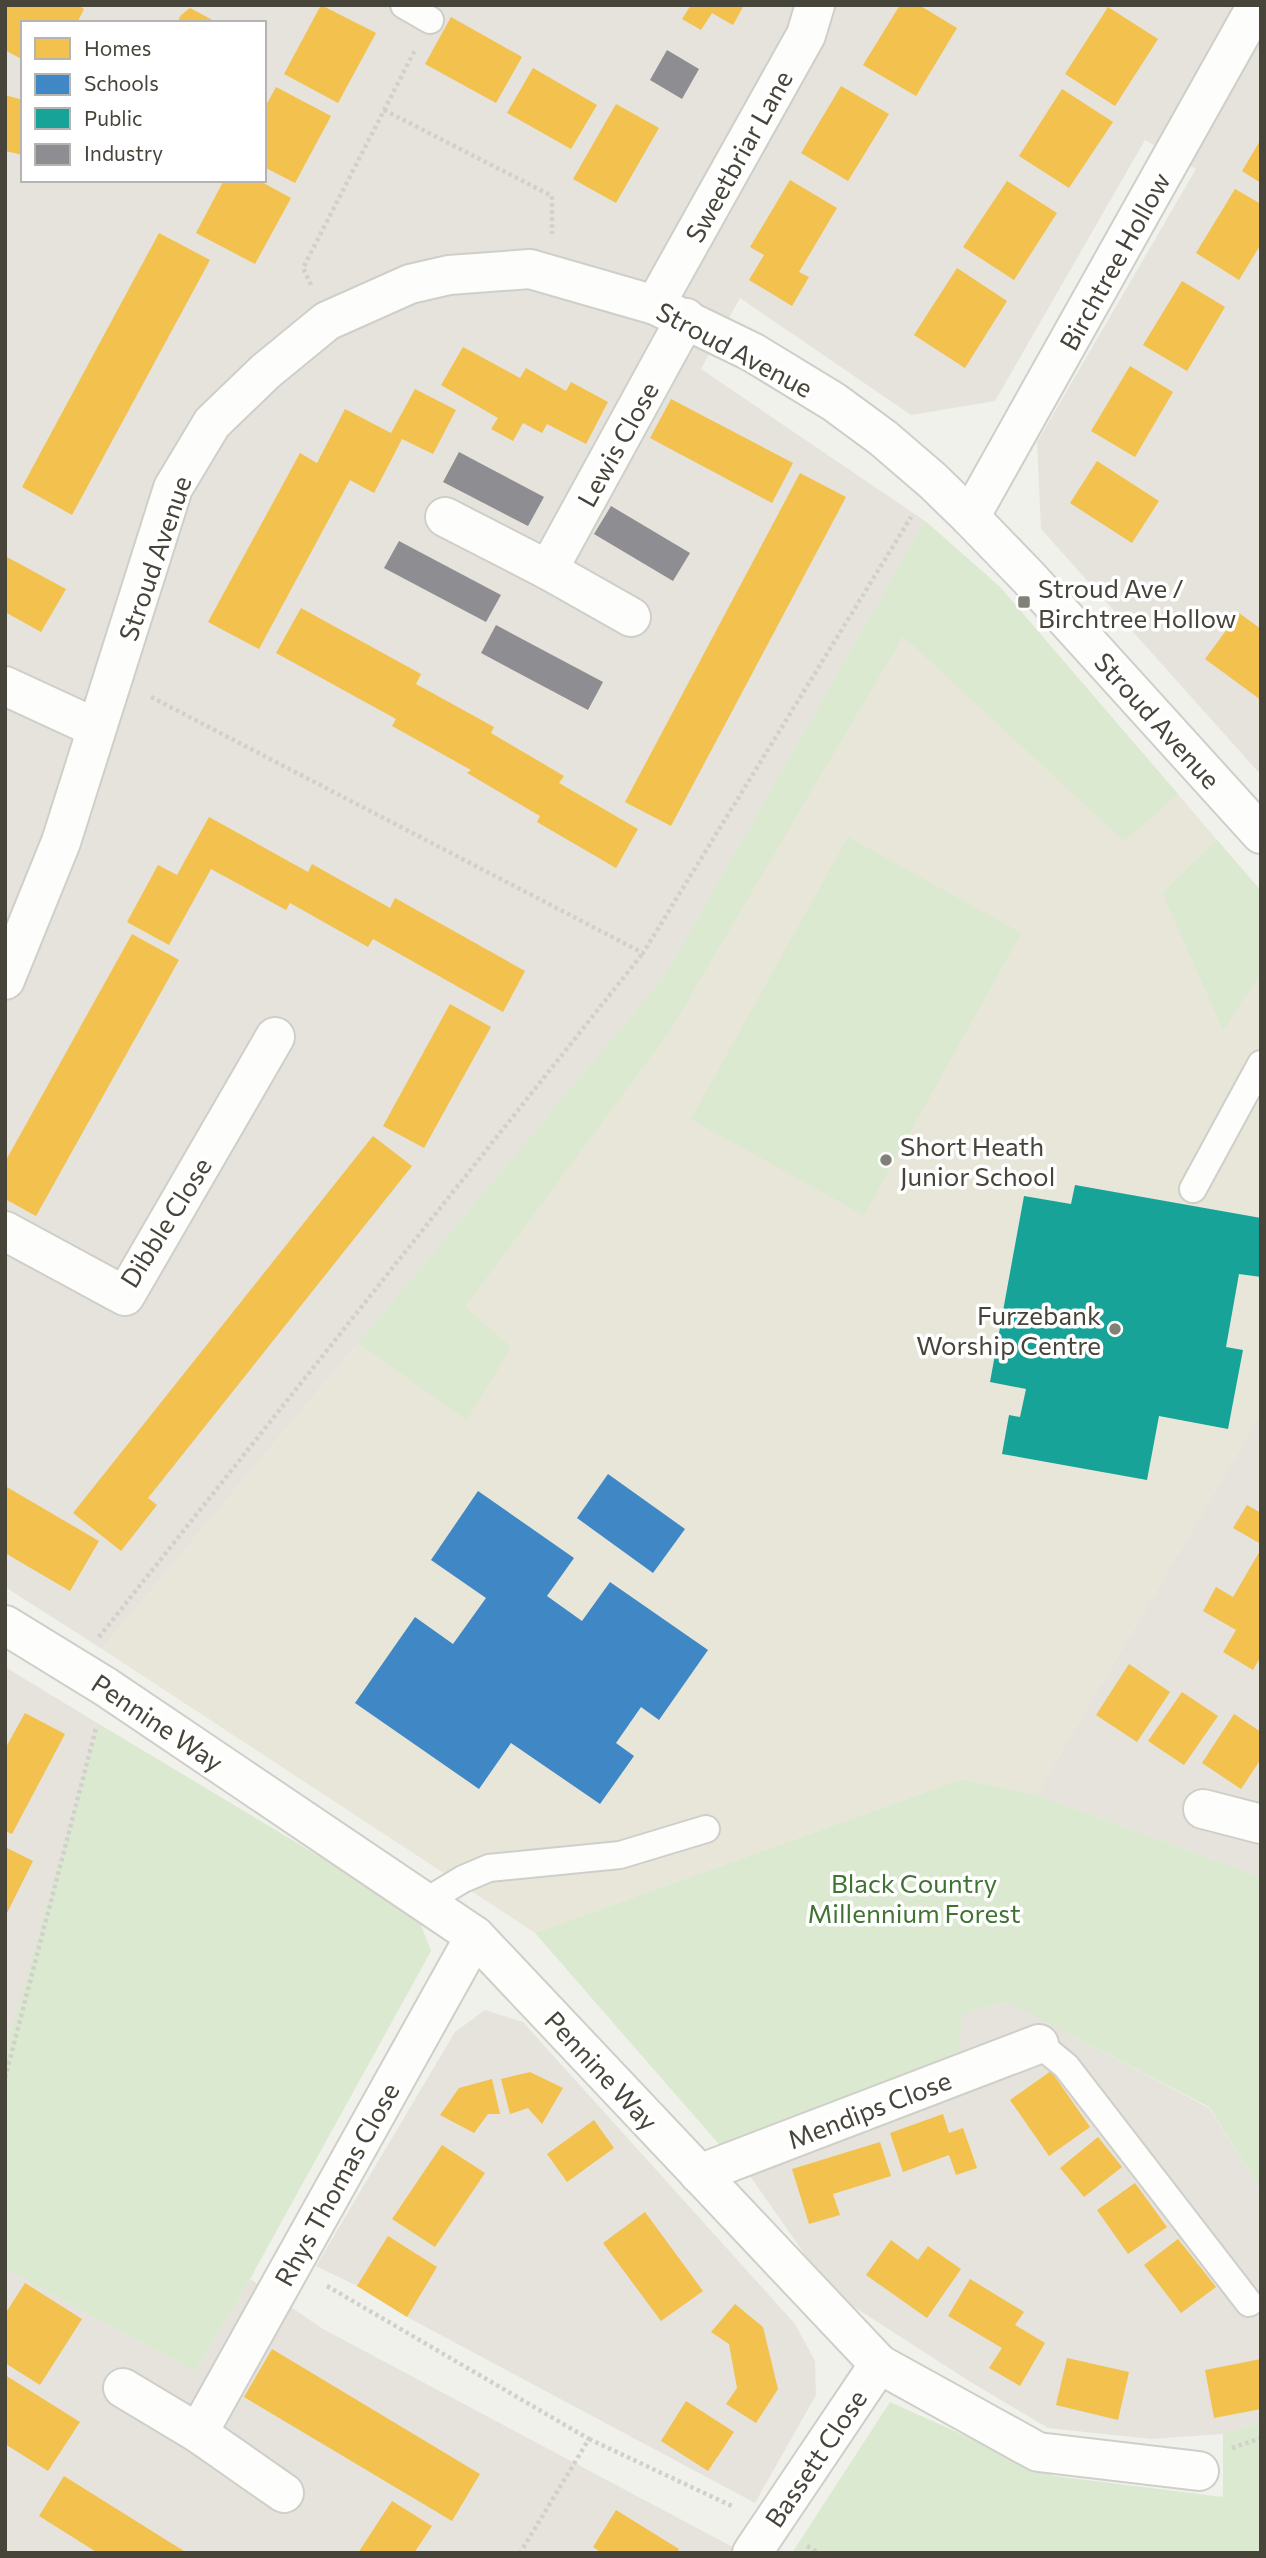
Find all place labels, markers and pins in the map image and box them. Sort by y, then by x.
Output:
place label: Stroud Ave / Birchtree Hollow [1038,572,1236,633]
marker: Stroud Ave / Birchtree Hollow [1016,594,1032,610]
place label: Short Heath Junior School [900,1130,1055,1191]
marker: Short Heath Junior School [878,1152,894,1168]
place label: Furzebank Worship Centre [916,1299,1101,1360]
marker: Furzebank Worship Centre [1107,1321,1123,1337]

